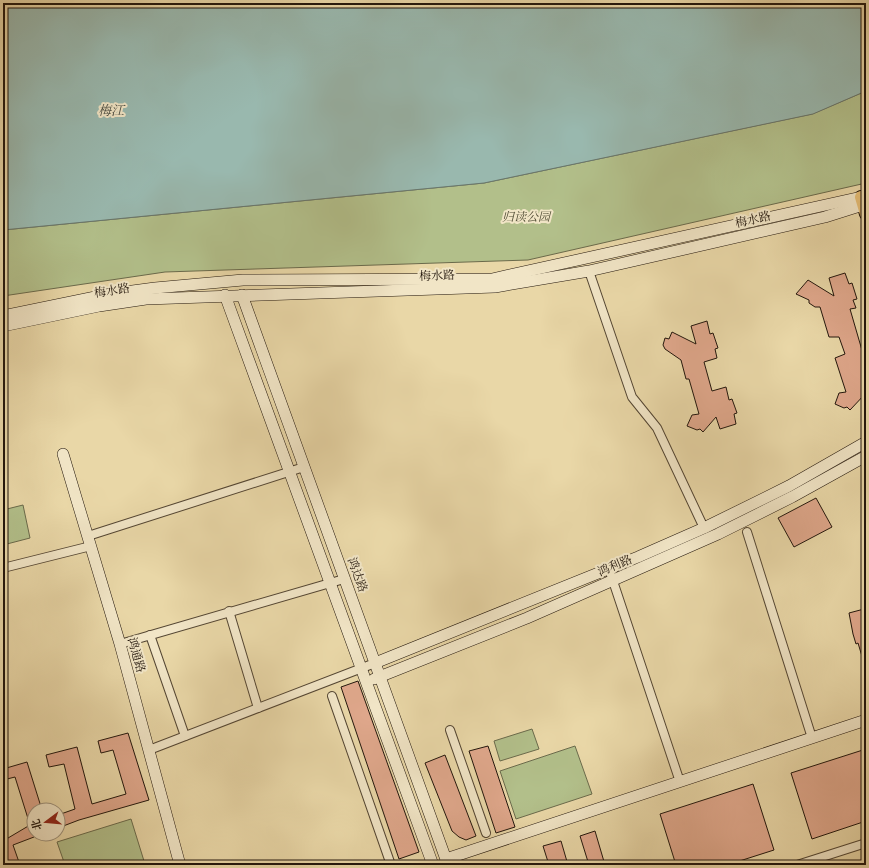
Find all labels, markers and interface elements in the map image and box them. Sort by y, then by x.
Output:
water label: 梅江 [98,103,126,119]
street label: 梅水路 [734,209,772,231]
park label: 归读公园 [502,210,552,225]
street label: 梅水路 [419,268,455,284]
street label: 梅水路 [93,281,131,301]
street label: 鸿利路 [595,552,635,580]
street label: 鸿达路 [344,556,370,594]
street label: 鸿通路 [124,636,148,674]
north arrow [26,802,66,842]
text: 北 [29,818,45,832]

